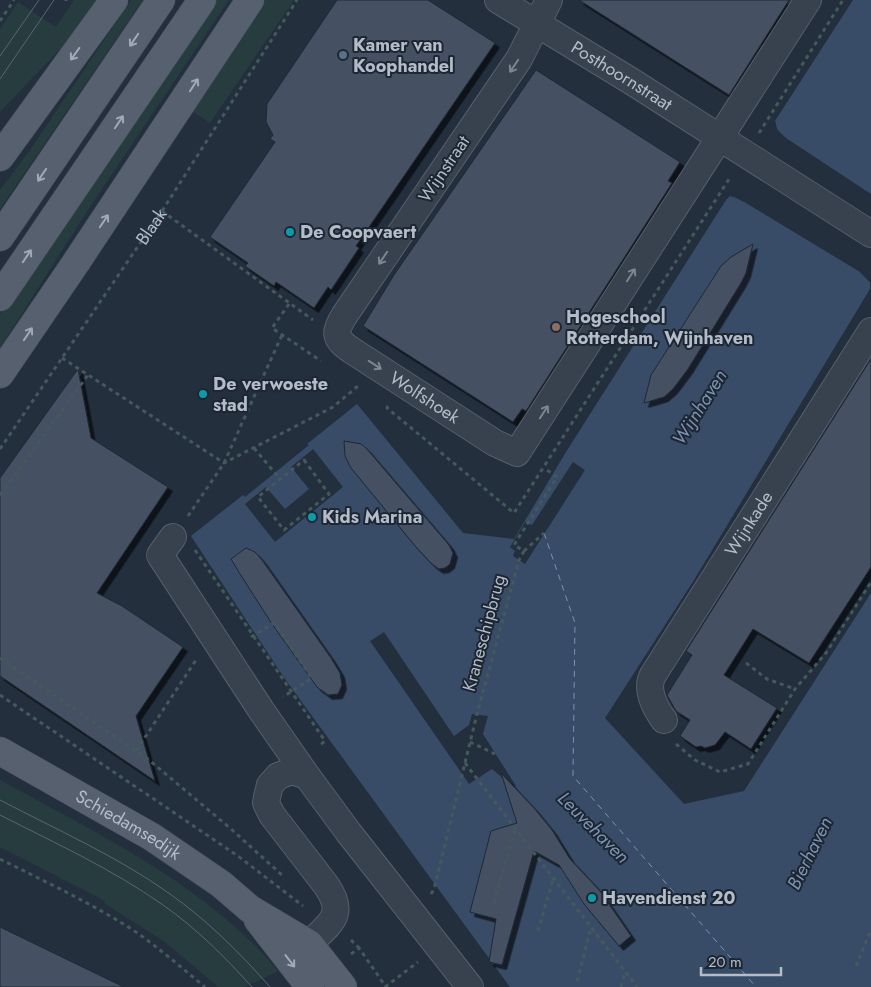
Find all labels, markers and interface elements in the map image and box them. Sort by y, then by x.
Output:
place label: Kamer van Koophandel [353,32,454,79]
one-way arrow [129,33,139,47]
street label: Posthoornstraat [566,34,678,117]
one-way arrow [70,46,81,60]
marker: Kamer van Koophandel [337,49,349,61]
one-way arrow [509,59,519,73]
one-way arrow [189,79,199,93]
one-way arrow [114,115,124,129]
street label: Wijnstraat [412,130,476,208]
one-way arrow [37,167,47,181]
street label: Blaak [130,203,173,250]
one-way arrow [99,214,109,228]
place label: De Coopvaert [300,219,417,245]
marker: De Coopvaert [284,226,296,238]
one-way arrow [23,250,33,264]
one-way arrow [378,251,388,265]
one-way arrow [627,269,637,283]
place label: Hogeschool Rotterdam, Wijnhaven [566,304,753,351]
marker: Hogeschool Rotterdam, Wijnhaven [550,321,562,333]
one-way arrow [23,327,33,341]
one-way arrow [367,360,381,370]
water label: Wijnhaven [666,364,733,450]
street label: Wolfshoek [384,365,465,430]
place label: De verwoeste stad [213,371,328,418]
marker: De verwoeste stad [197,388,209,400]
one-way arrow [538,405,549,419]
street label: Wijnkade [719,486,779,561]
place label: Kids Marina [322,504,422,530]
marker: Kids Marina [306,511,318,523]
street label: Kraneschipbrug [456,572,512,694]
street label: Schiedamsedijk [71,783,186,866]
water label: Leuvehaven [552,785,636,869]
water label: Bierhaven [780,812,839,894]
place label: Havendienst 20 [602,885,736,911]
marker: Havendienst 20 [586,892,598,904]
scale bar [701,944,781,976]
text: 20 m [708,951,742,973]
one-way arrow [285,954,296,967]

